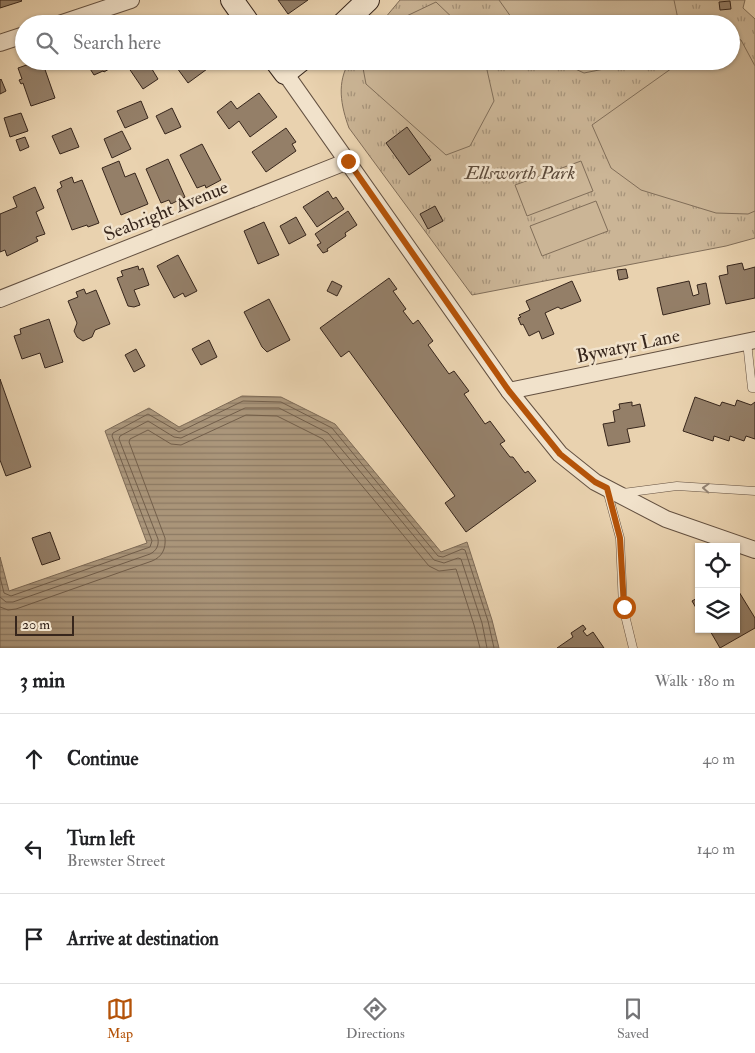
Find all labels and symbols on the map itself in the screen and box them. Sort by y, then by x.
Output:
route end [337,150,360,173]
park label: Ellsworth Park [463,161,575,185]
street label: Seabright Avenue [100,175,232,247]
street label: Bywatyr Lane [574,323,682,369]
one-way arrow [702,482,710,493]
route start [613,596,636,619]
scale bar [15,613,74,636]

